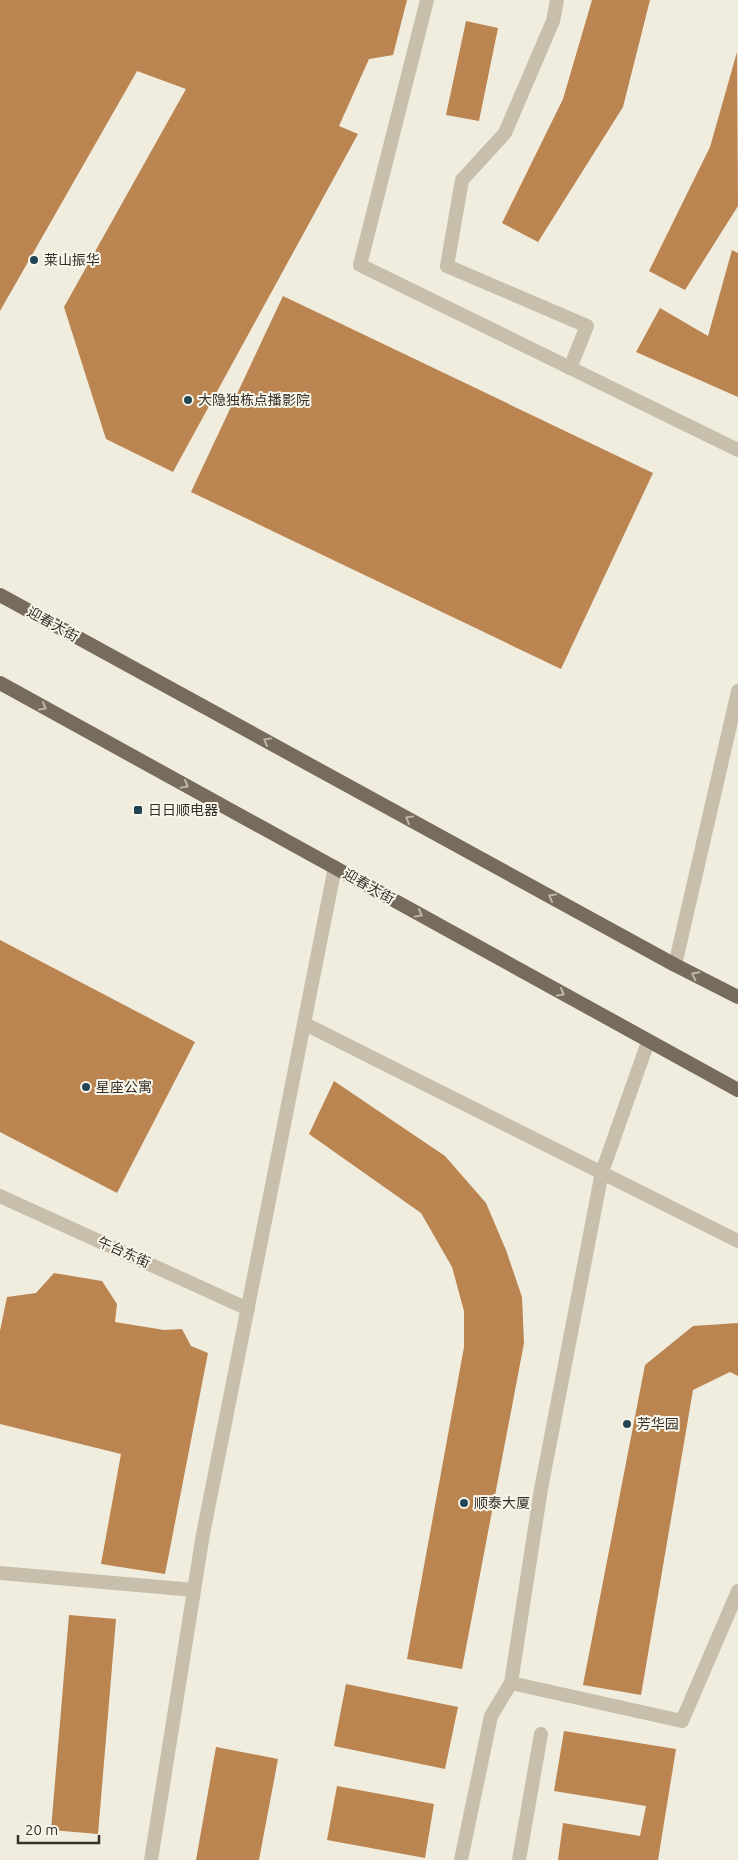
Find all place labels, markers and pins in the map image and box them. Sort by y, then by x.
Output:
place label: 莱山振华 [44,252,100,268]
marker: 莱山振华 [28,254,40,266]
place label: 大隐独栋点播影院 [198,392,310,408]
marker: 大隐独栋点播影院 [182,394,194,406]
place label: 日日顺电器 [148,802,218,818]
marker: 日日顺电器 [132,804,144,816]
place label: 星座公寓 [96,1079,152,1095]
marker: 星座公寓 [80,1081,92,1093]
place label: 芳华园 [637,1416,679,1432]
marker: 芳华园 [621,1418,633,1430]
place label: 顺泰大厦 [474,1495,530,1511]
marker: 顺泰大厦 [458,1497,470,1509]

